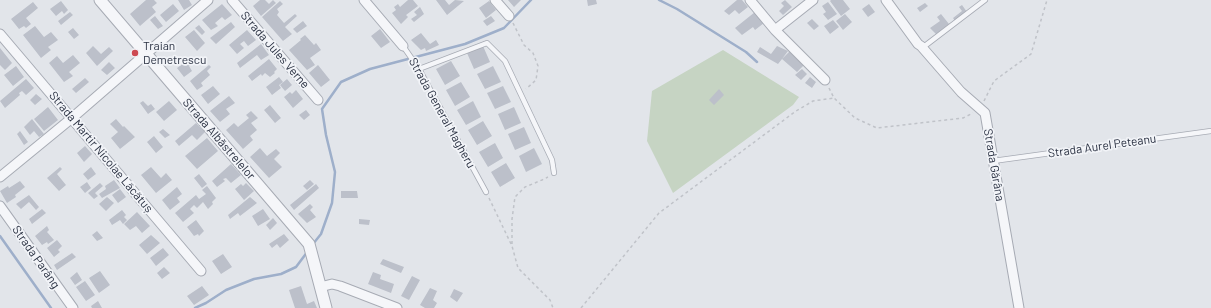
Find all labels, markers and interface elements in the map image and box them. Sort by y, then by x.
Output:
street label: Strada Jules Verne [238,8,312,92]
place label: Traian Demetrescu [143,39,206,67]
marker: Traian Demetrescu [130,48,140,58]
street label: Strada General Magheru [406,55,478,171]
street label: Strada Martir Nicolae Lăcătuș [46,88,156,216]
street label: Strada Albăstrelelor [180,95,258,183]
street label: Strada Gărâna [981,128,1007,202]
street label: Strada Aurel Peteanu [1047,131,1157,161]
street label: Strada Parâng [9,223,63,291]

